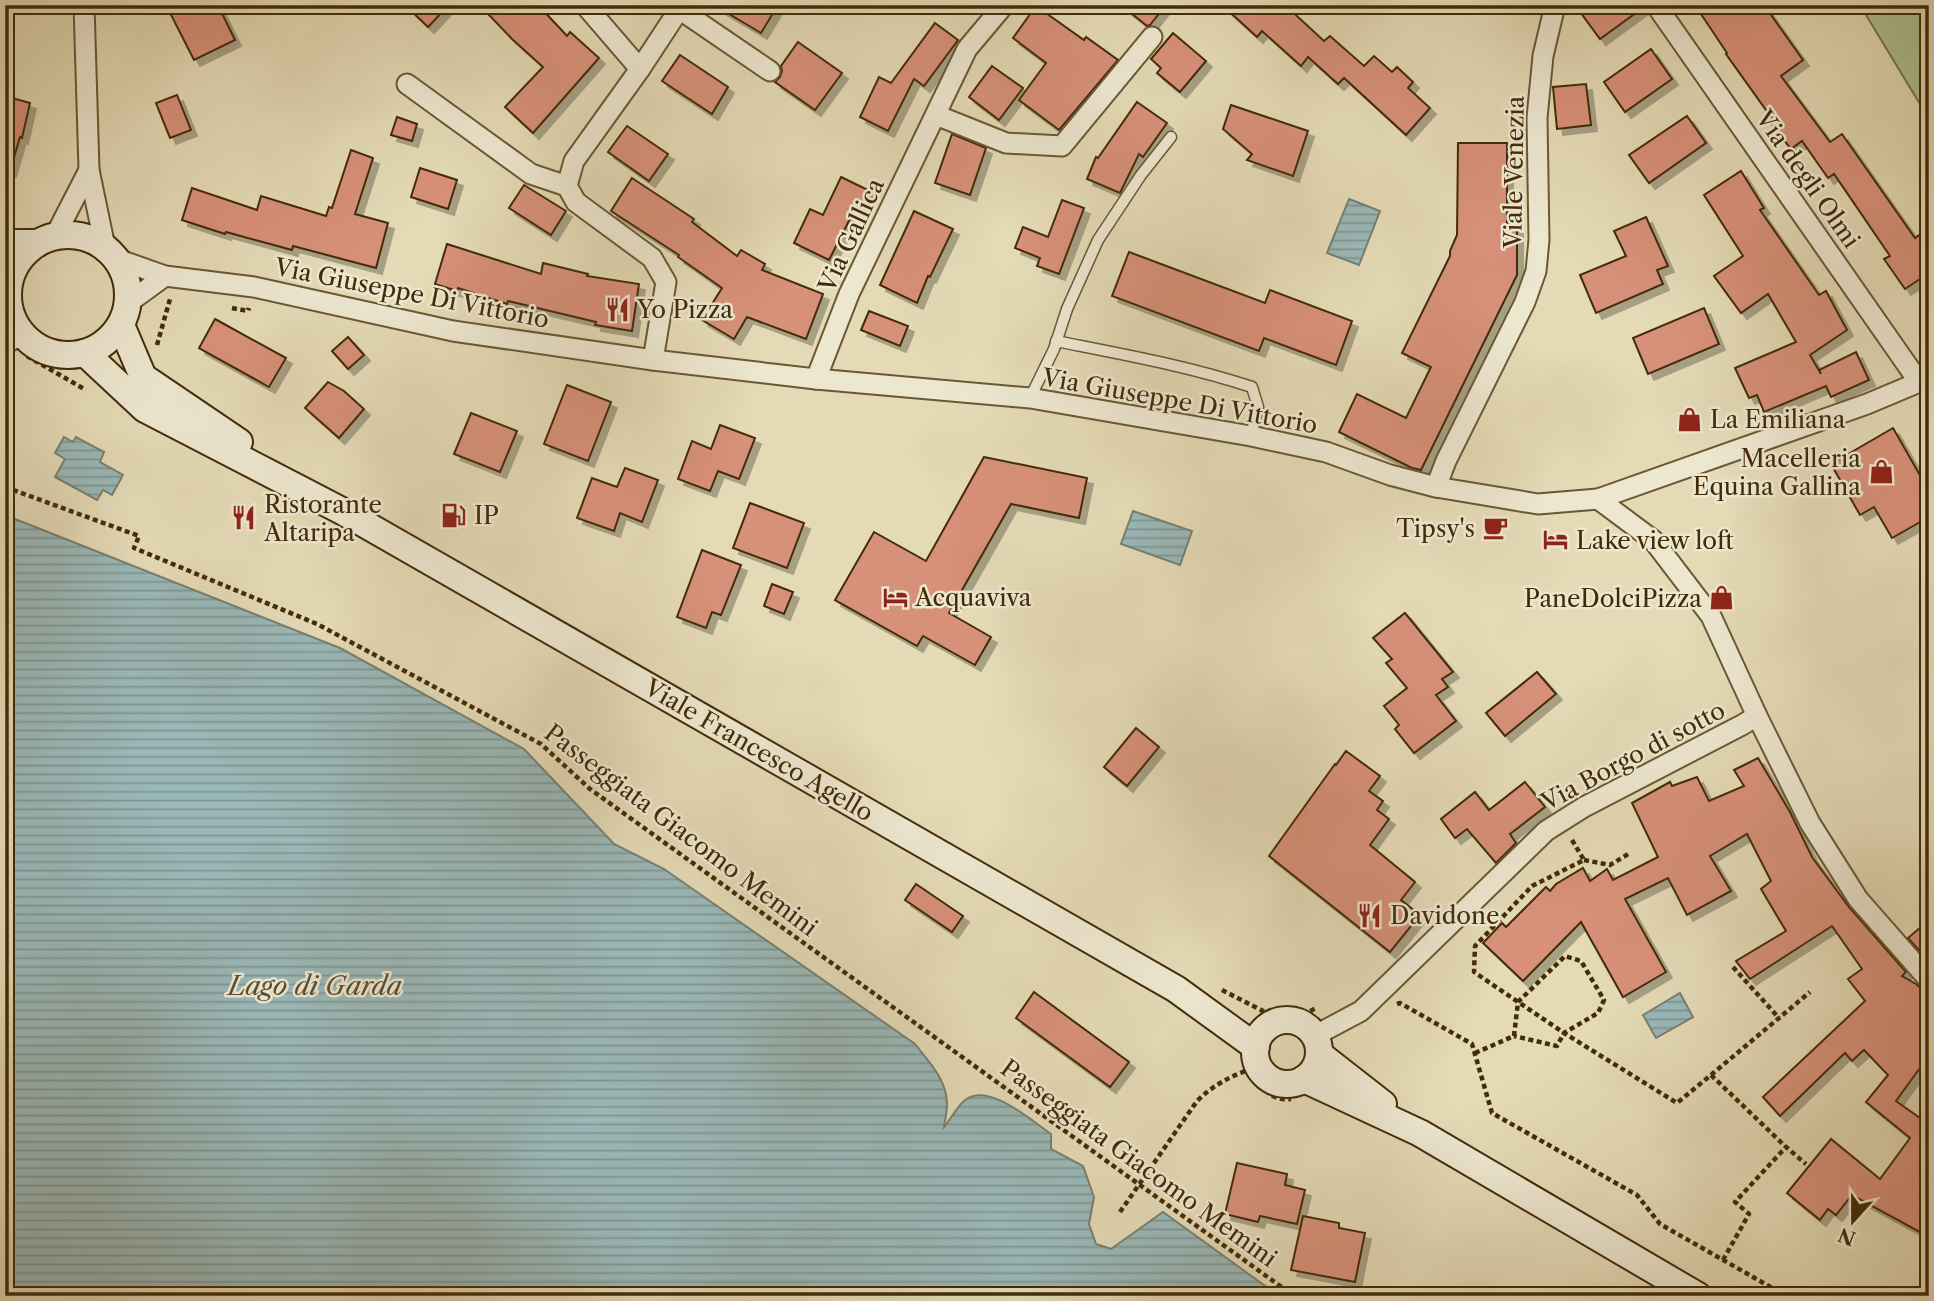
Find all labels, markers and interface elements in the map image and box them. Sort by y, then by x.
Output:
street label: Viale Venezia [1498,95,1530,250]
street label: Via degli Olmi [1749,104,1866,253]
street label: Via Gallica [812,173,890,297]
street label: Via Giuseppe Di Vittorio [271,252,552,334]
restaurant icon: Yo Pizza [603,295,631,323]
place label: Yo Pizza [636,295,733,324]
street label: Via Giuseppe Di Vittorio [1039,362,1320,439]
shop icon: La Emiliana [1676,405,1704,433]
place label: La Emiliana [1710,405,1846,434]
place label: Macelleria Equina Gallina [1693,444,1861,501]
shop icon: Macelleria Equina Gallina [1867,458,1895,486]
place label: Ristorante Altaripa [263,490,382,547]
fuel station icon: IP [440,501,468,529]
place label: IP [474,501,499,530]
restaurant icon: Ristorante Altaripa [230,504,258,532]
place label: Tipsy's [1396,514,1475,543]
cafe icon: Tipsy's [1481,514,1509,542]
hotel icon: Lake view loft [1542,526,1570,554]
place label: Lake view loft [1576,526,1734,555]
hotel icon: Acquaviva [881,583,909,611]
place label: Acquaviva [914,583,1032,612]
place label: PaneDolciPizza [1524,584,1702,613]
shop icon: PaneDolciPizza [1708,584,1736,612]
street label: Viale Francesco Agello [639,672,879,827]
street label: Via Borgo di sotto [1535,695,1730,817]
street label: Passeggiata Giacomo Memini [539,718,823,942]
restaurant icon: Davidone [1356,901,1384,929]
place label: Davidone [1390,901,1500,930]
water label: Lago di Garda [226,970,402,1002]
street label: Passeggiata Giacomo Memini [995,1053,1283,1273]
north arrow [1818,1186,1888,1256]
text: N [1835,1223,1859,1250]

